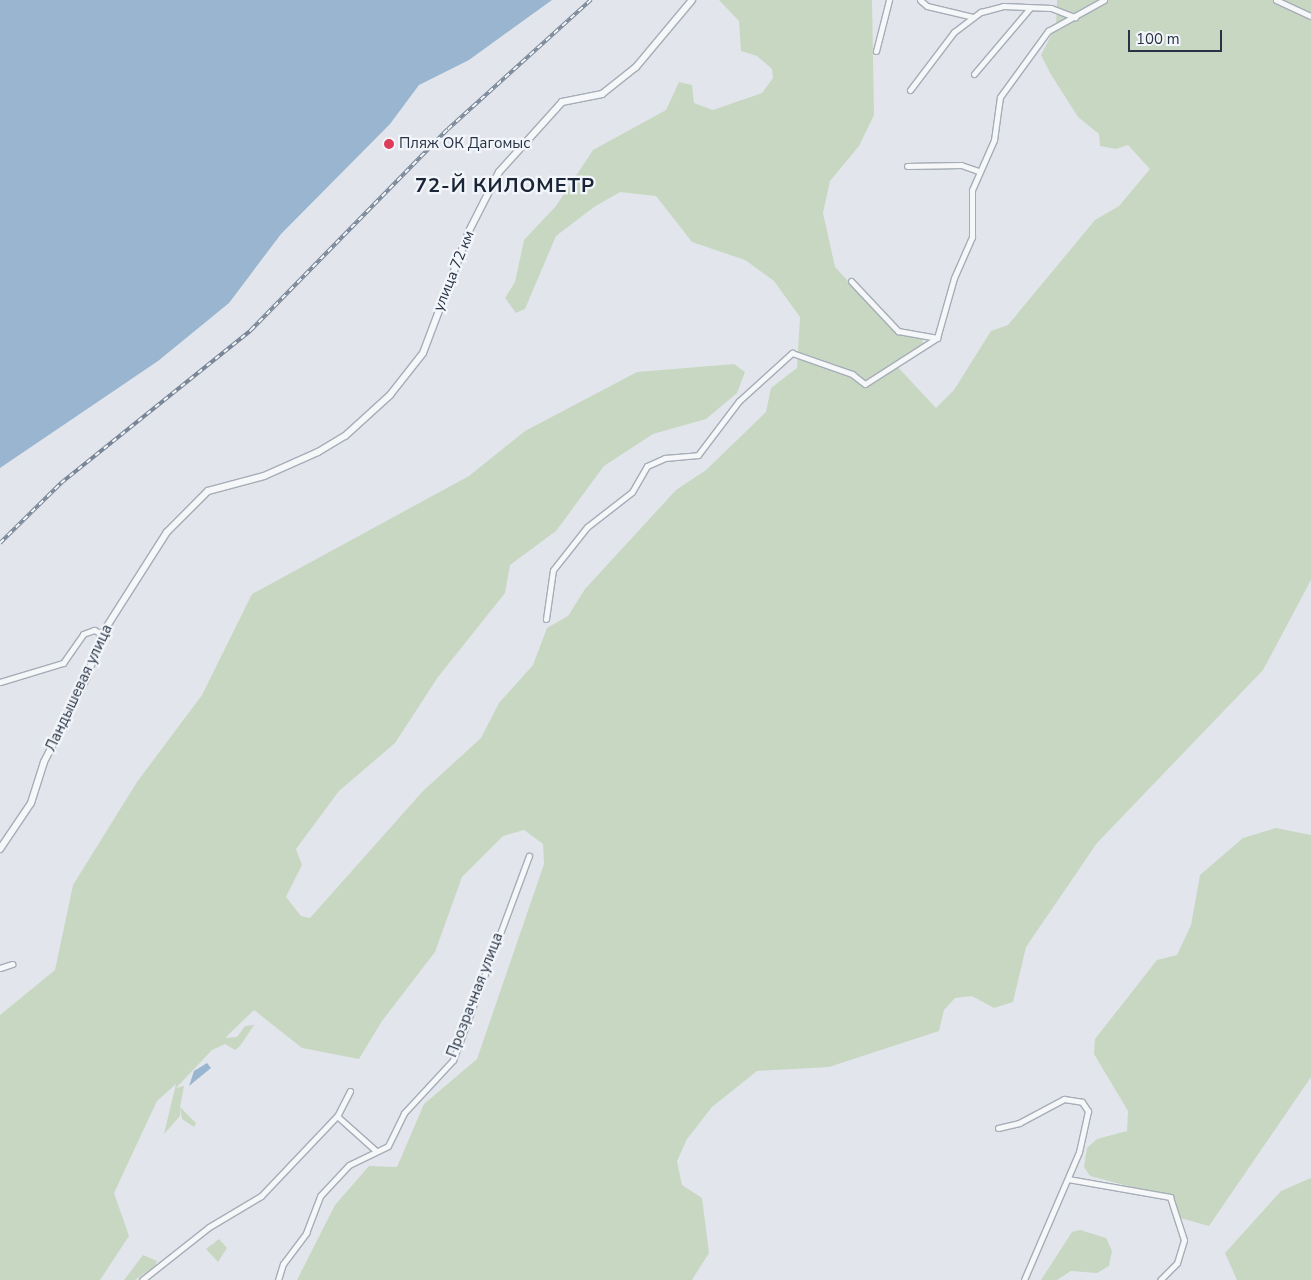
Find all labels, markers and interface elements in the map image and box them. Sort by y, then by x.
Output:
scale bar [1131,20,1225,52]
text: 100 m [1136,29,1180,49]
place label: Пляж ОК Дагомыс [399,135,530,153]
marker: Пляж ОК Дагомыс [383,138,395,150]
district label: 72-Й КИЛОМЕТР [413,173,597,197]
street label: улица 72 км [430,228,478,314]
street label: Ландышевая улица [42,622,116,754]
street label: Прозрачная улица [443,930,507,1060]

